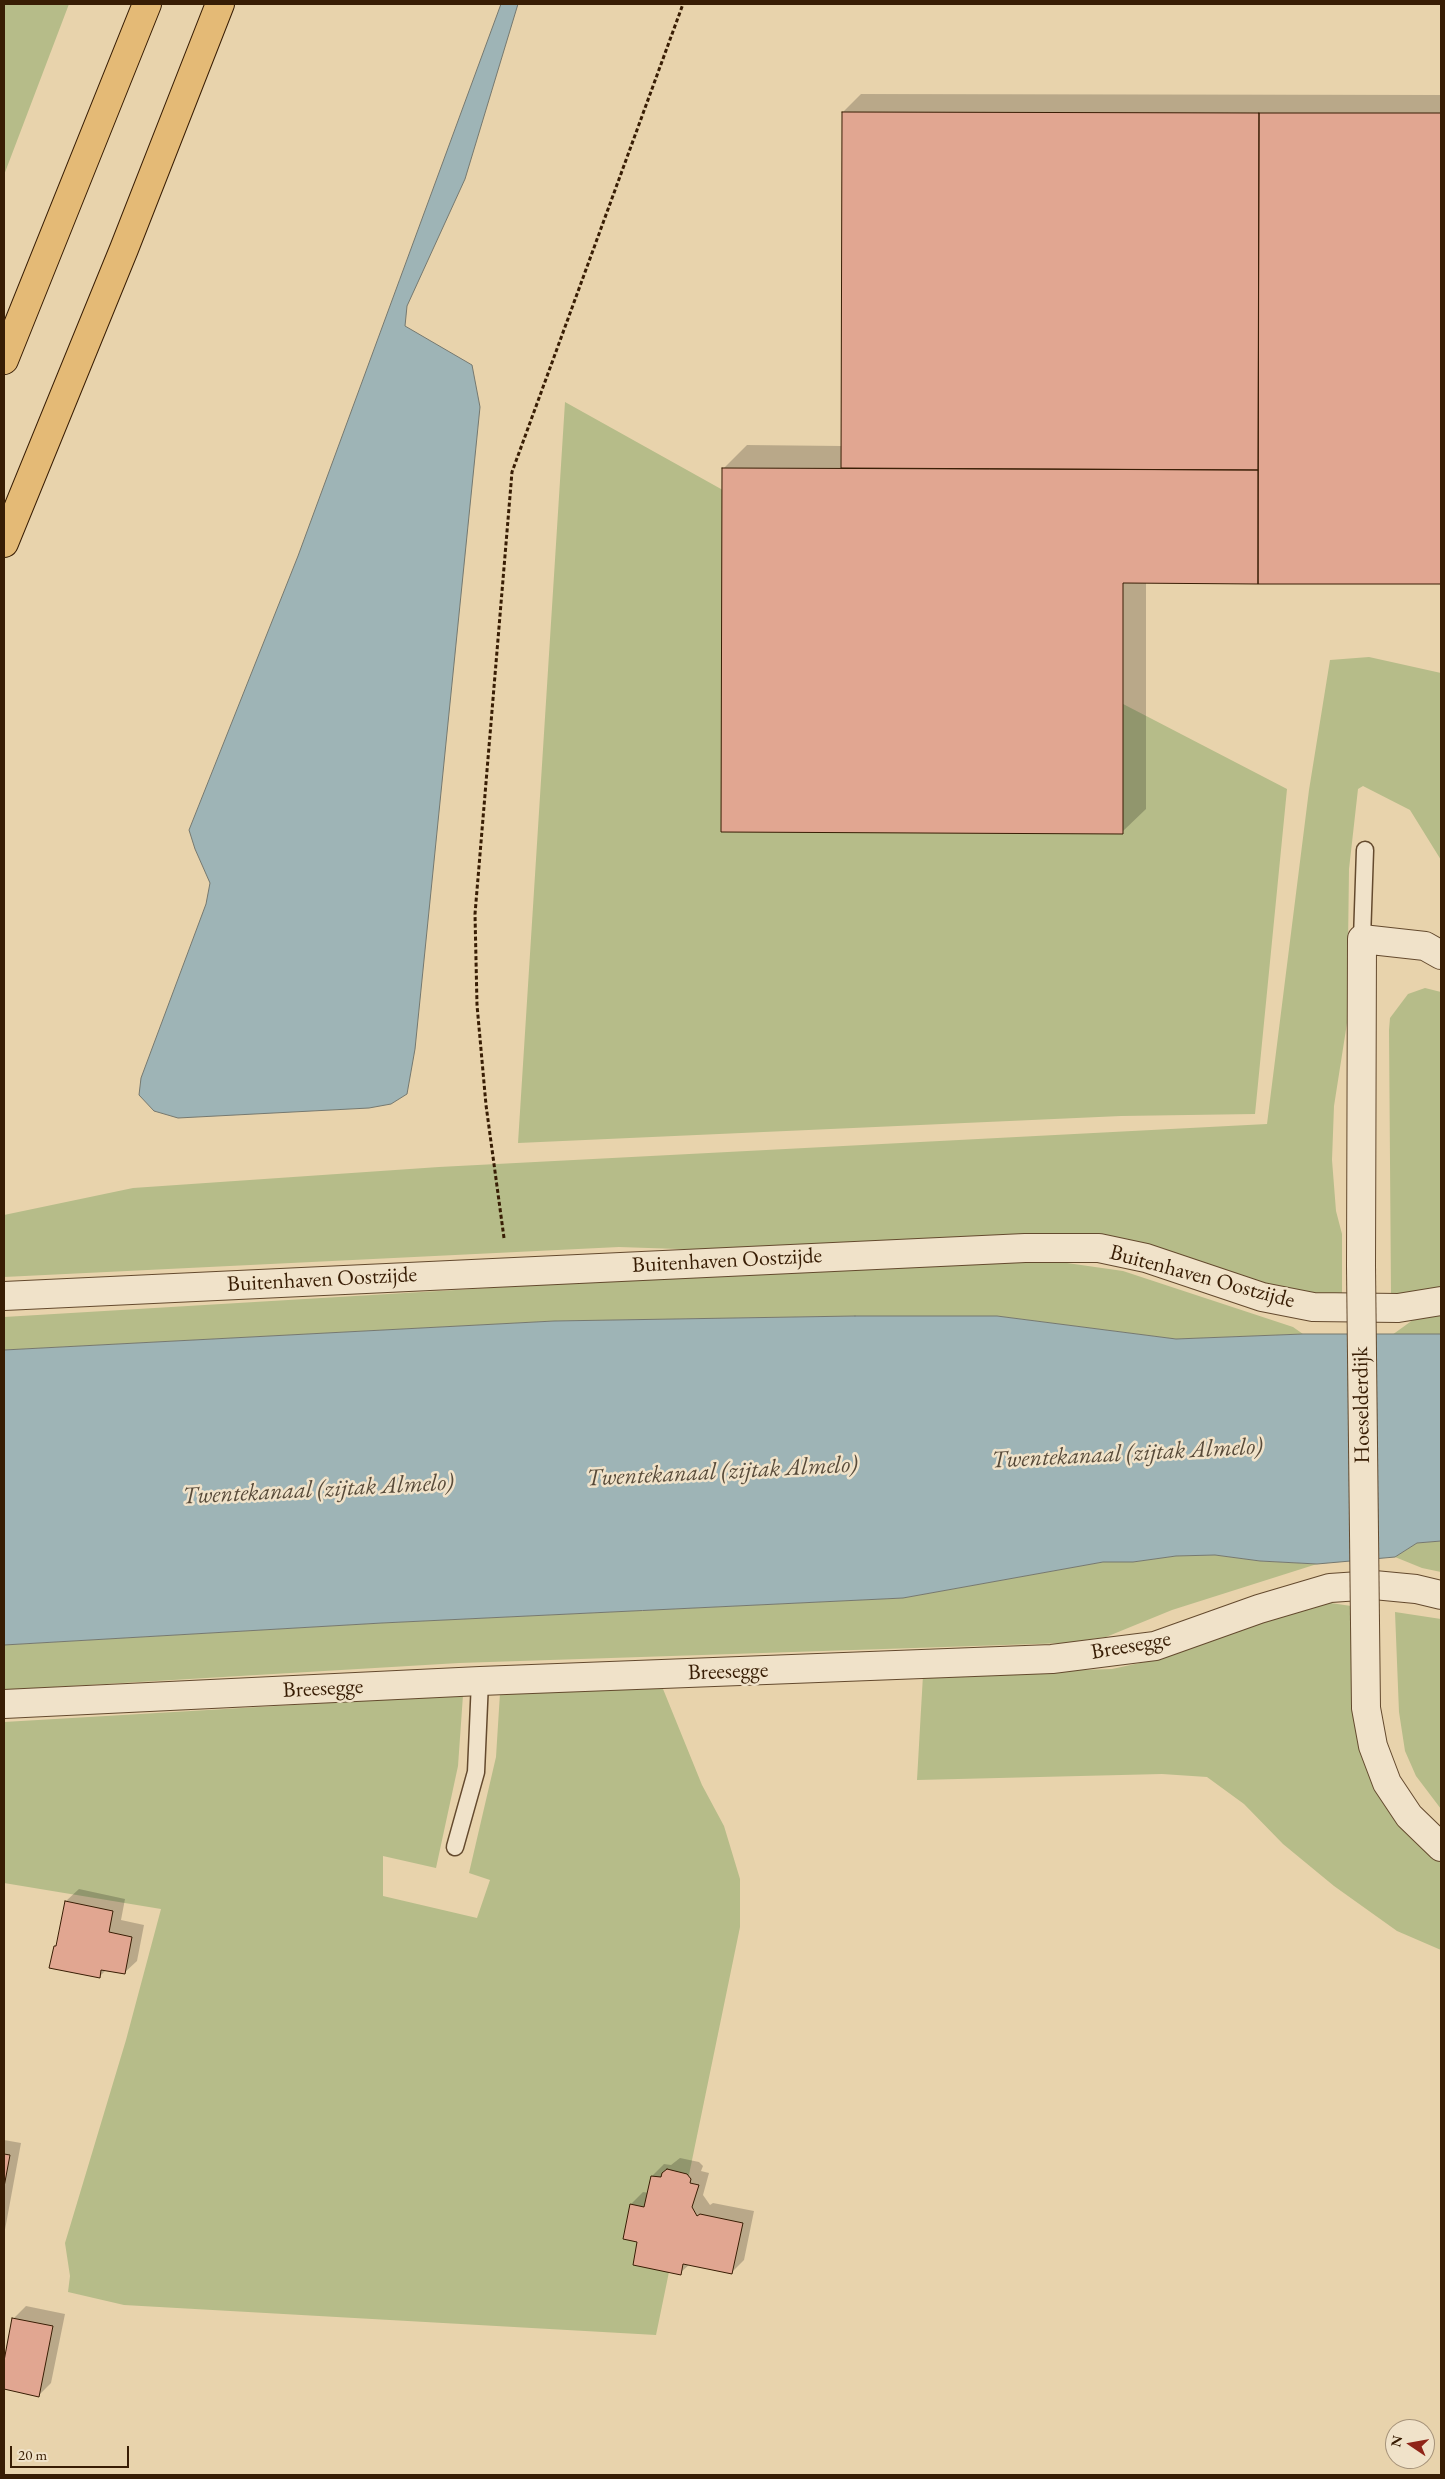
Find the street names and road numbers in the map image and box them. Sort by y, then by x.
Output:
street label: Buitenhaven Oostzijde [1107,1240,1297,1314]
street label: Buitenhaven Oostzijde [631,1243,823,1279]
street label: Buitenhaven Oostzijde [226,1262,418,1298]
street label: Hoeselderdijk [1348,1346,1376,1464]
street label: Breesegge [1089,1626,1173,1666]
street label: Breesegge [687,1657,769,1687]
street label: Breesegge [282,1674,364,1704]

